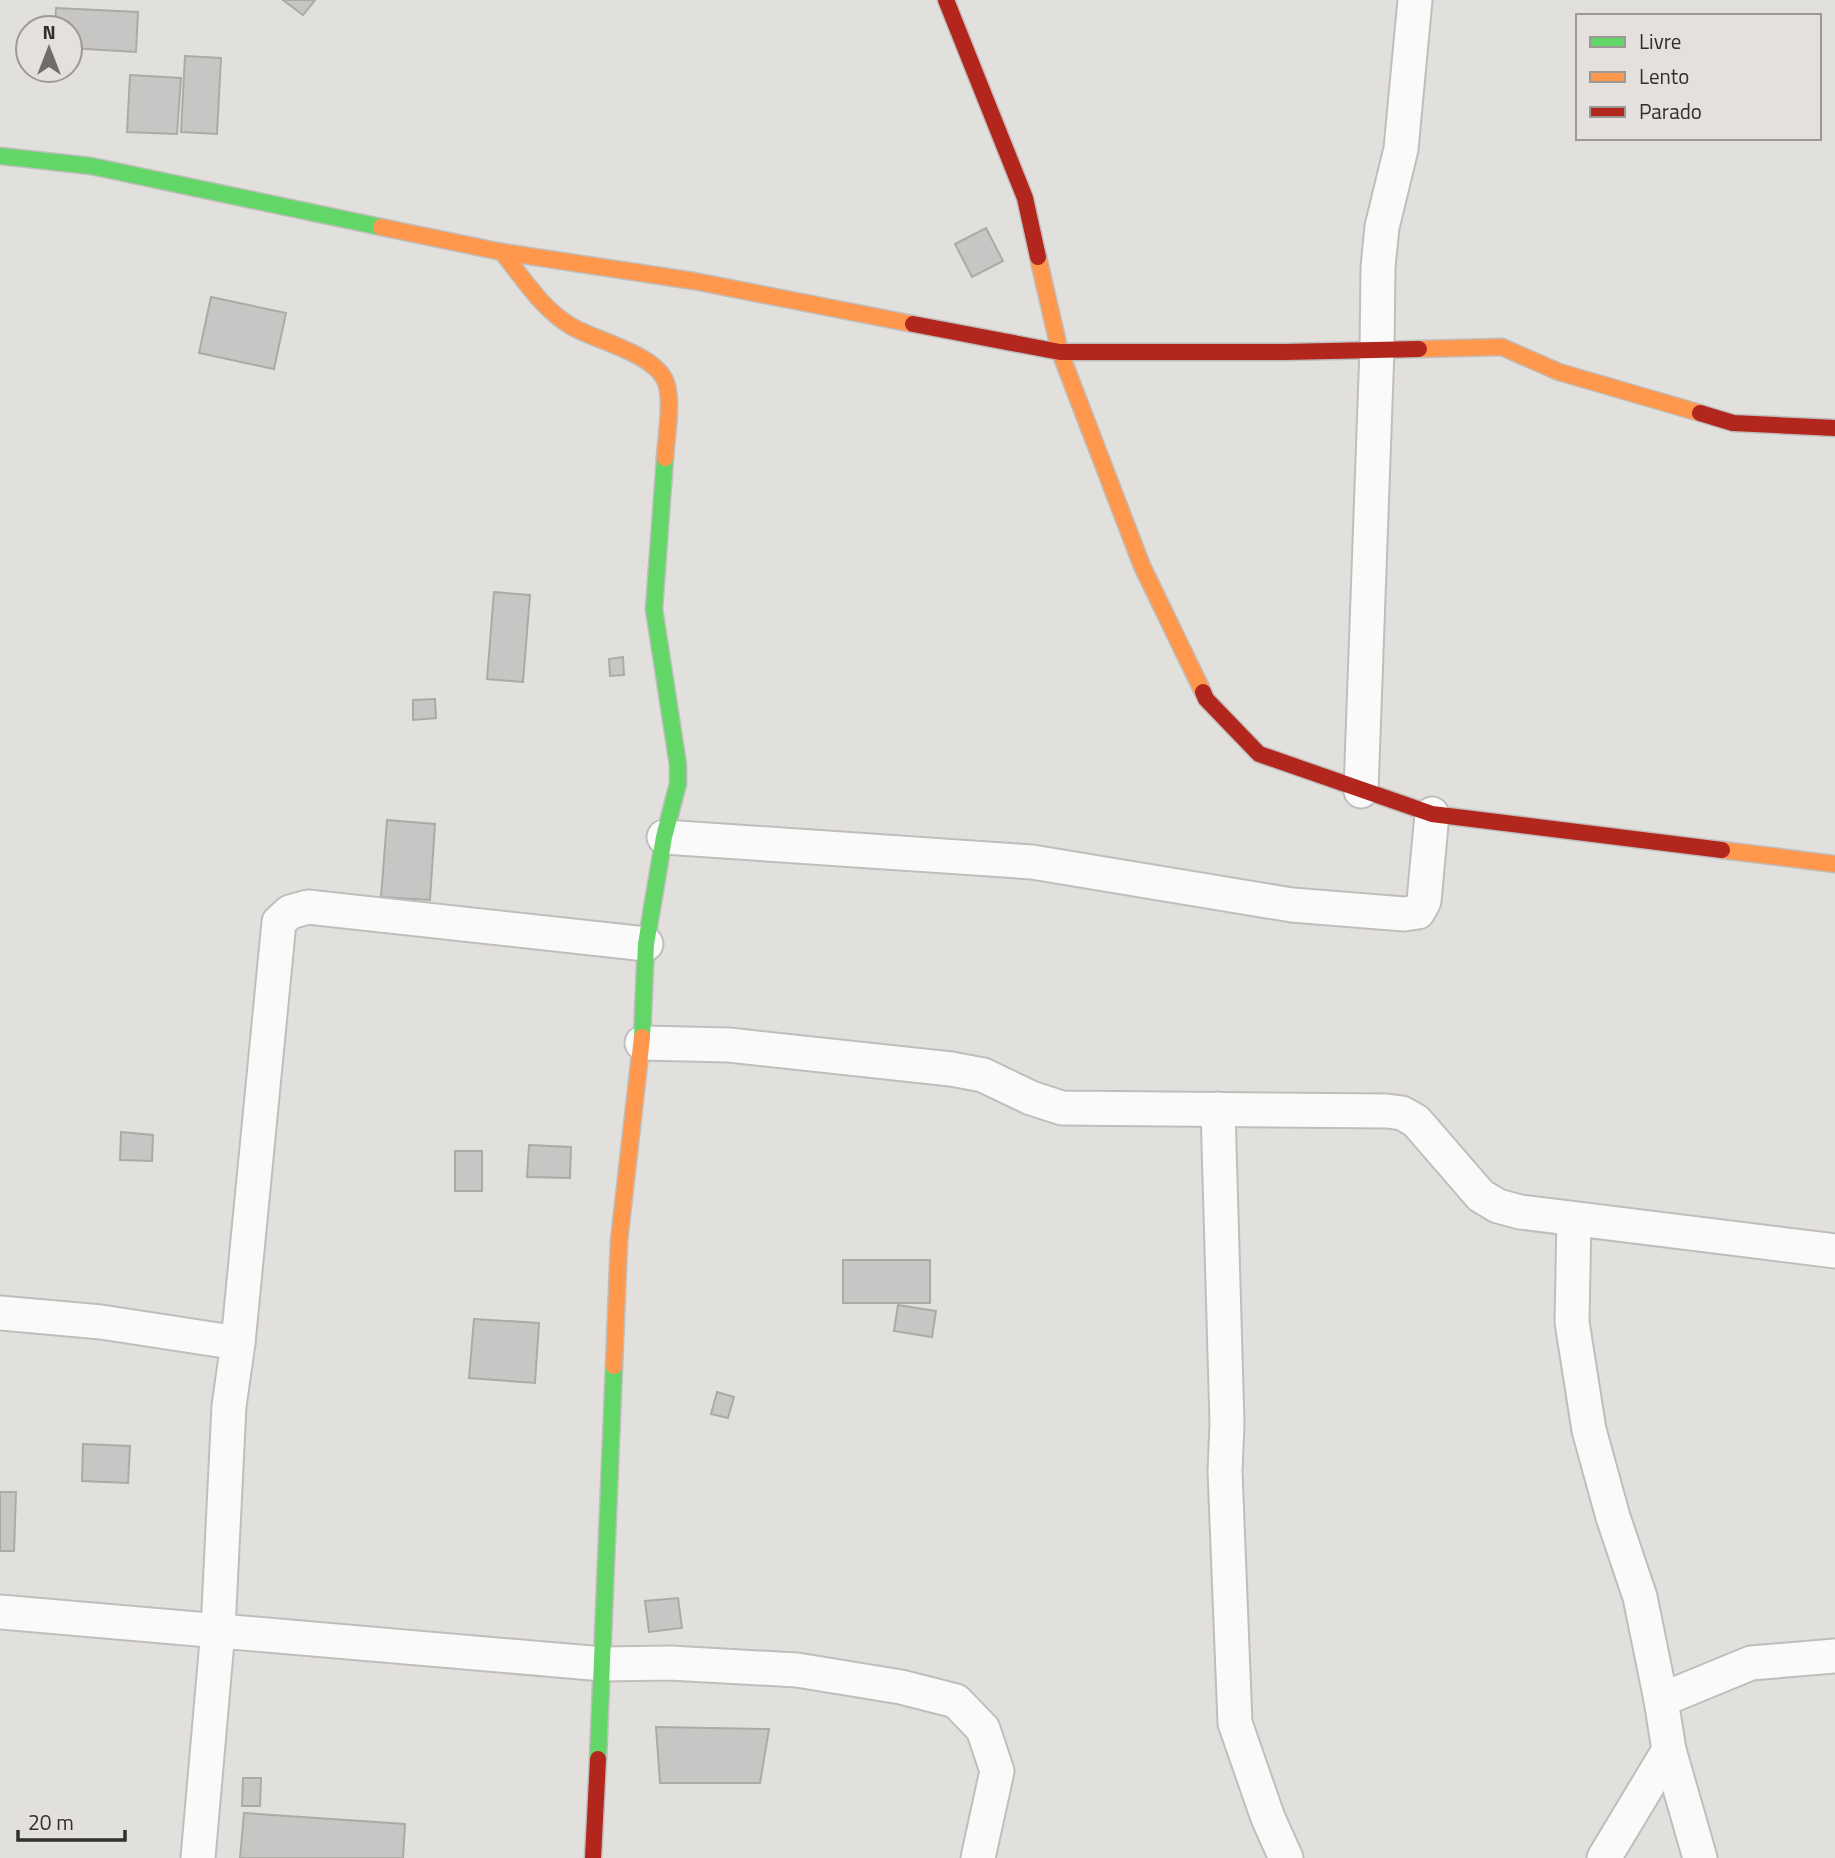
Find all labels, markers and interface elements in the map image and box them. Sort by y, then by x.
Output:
north arrow [14,14,84,84]
legend [1576,14,1821,140]
text: N [42,17,56,46]
text: Livre [1639,25,1681,57]
text: Lento [1639,60,1689,92]
text: Parado [1639,95,1702,127]
scale bar [18,1798,124,1842]
text: 20 m [28,1806,74,1838]

